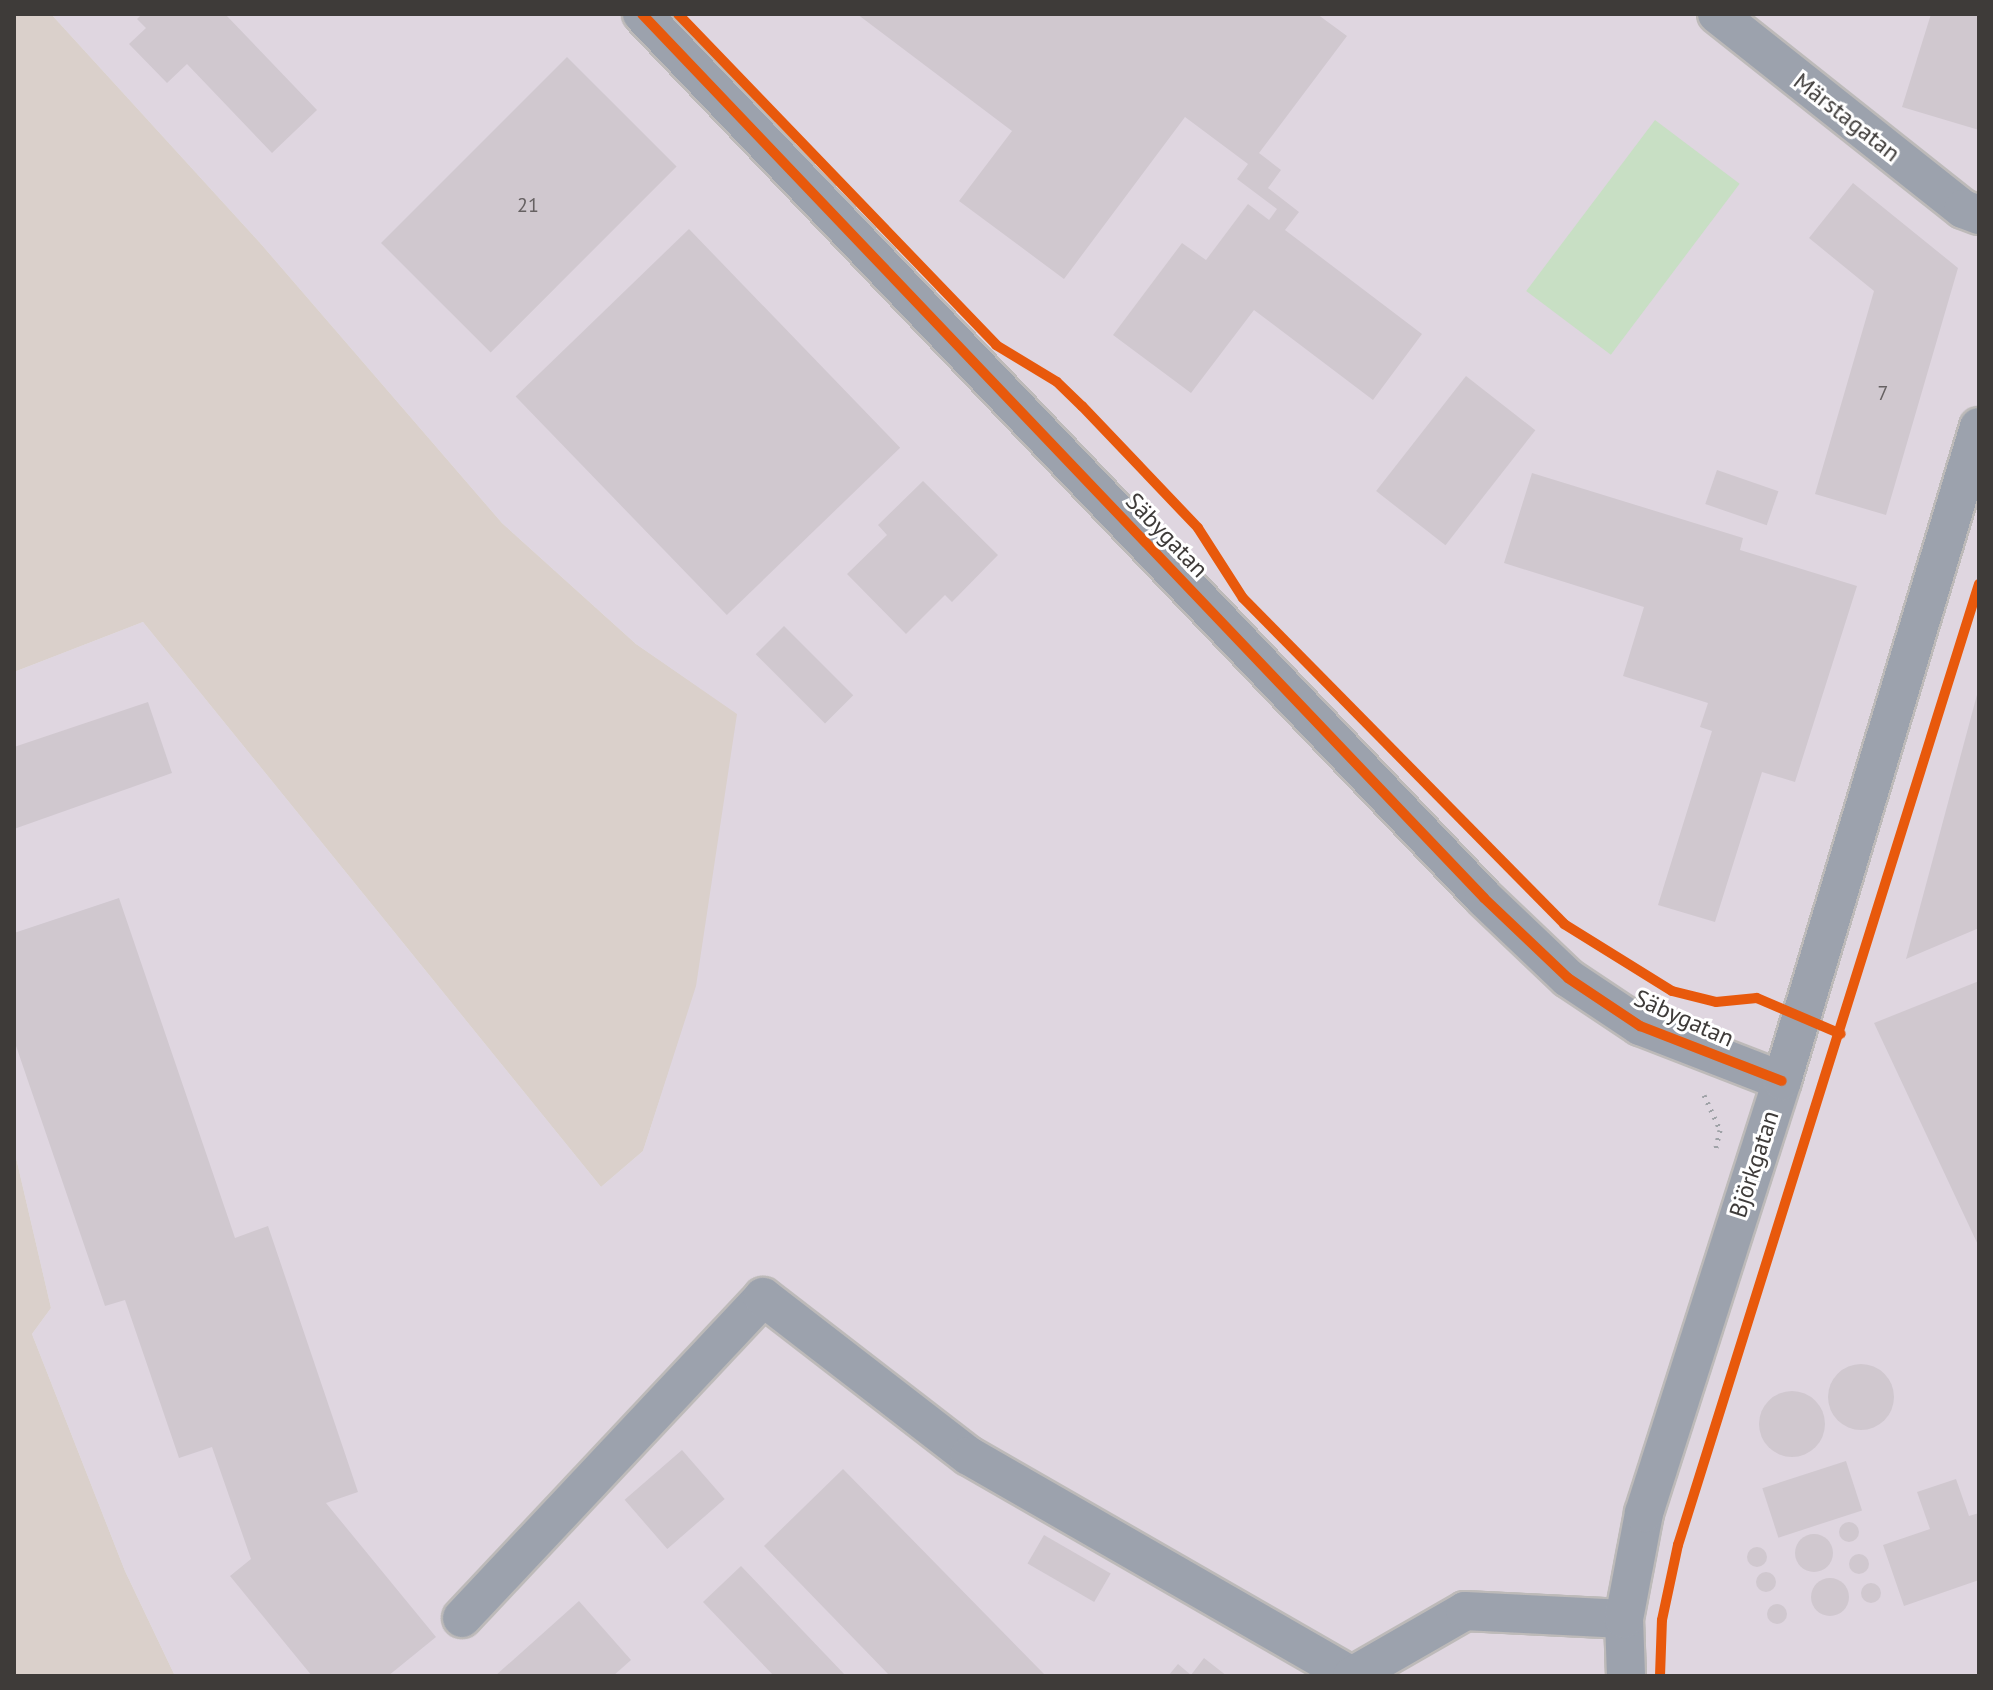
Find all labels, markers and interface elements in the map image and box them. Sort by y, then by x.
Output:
street label: Märstagatan [1788,67,1906,167]
house number: 21 [517,193,539,217]
house number: 7 [1878,381,1888,405]
street label: Säbygatan [1120,487,1214,583]
street label: Säbygatan [1630,983,1738,1053]
street label: Björkgatan [1723,1107,1785,1221]

